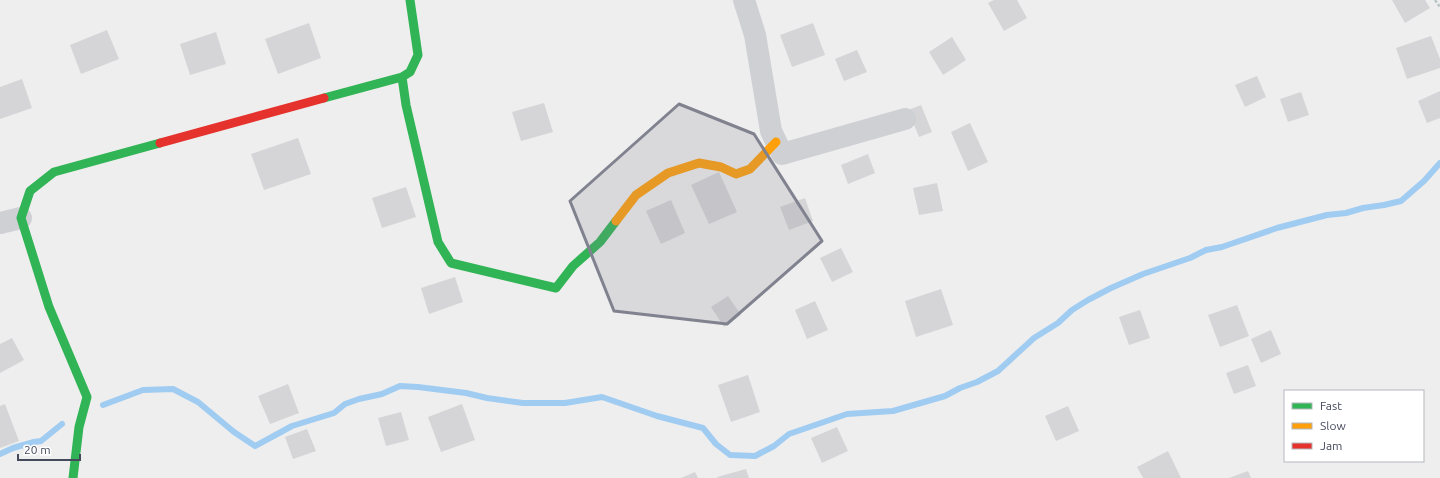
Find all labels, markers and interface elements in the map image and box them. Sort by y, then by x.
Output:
legend [1284,390,1424,462]
text: Fast [1320,399,1342,412]
text: Slow [1320,419,1346,432]
scale bar [18,436,80,462]
text: Jam [1320,439,1342,452]
text: 20 m [24,443,51,456]

